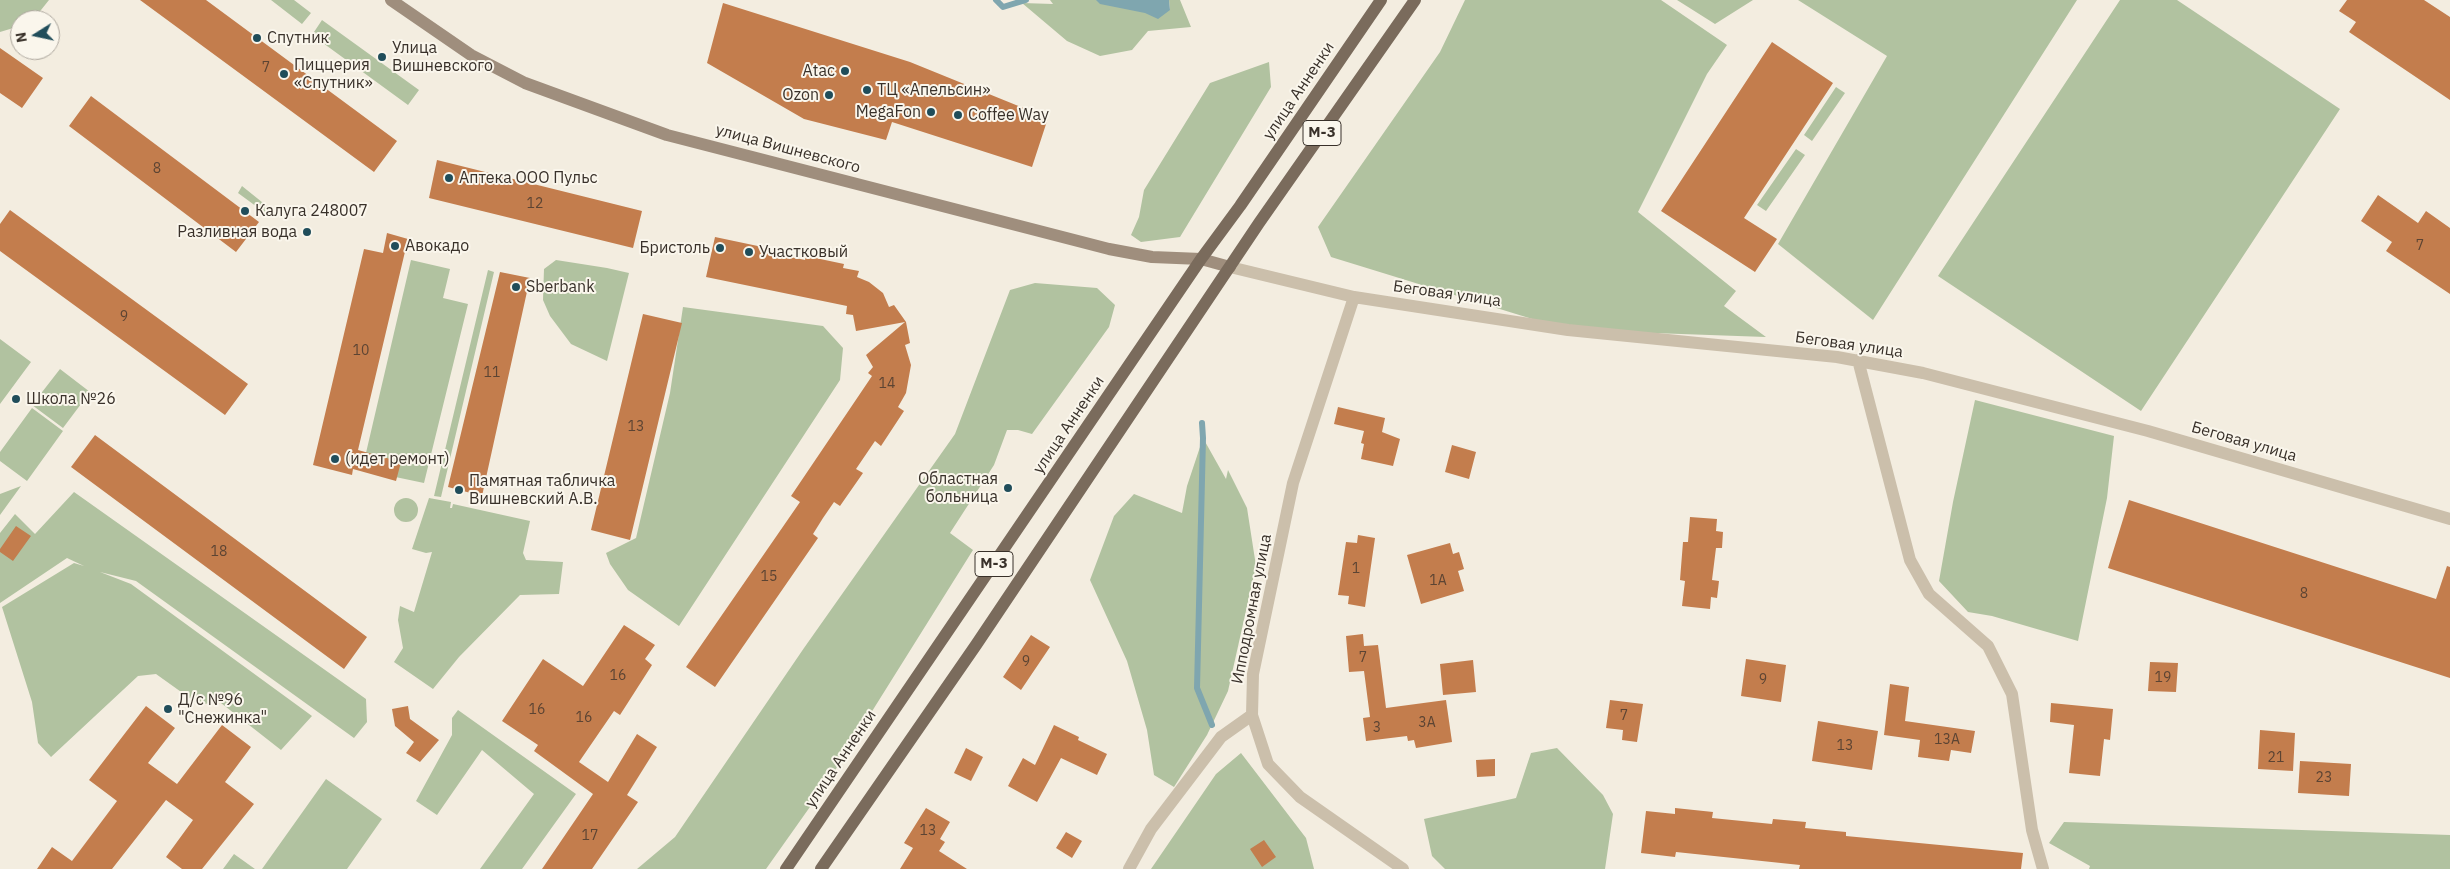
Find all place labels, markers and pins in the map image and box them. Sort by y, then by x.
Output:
place label: Спутник [267,28,329,48]
marker: Спутник [251,32,263,44]
place label: Улица Вишневского [392,38,493,76]
marker: Улица Вишневского [376,51,388,63]
place label: Пиццерия «Спутник» [294,55,373,93]
place label: Atac [803,61,835,81]
marker: Atac [839,65,851,77]
marker: Пиццерия «Спутник» [278,68,290,80]
place label: ТЦ «Апельсин» [877,80,990,100]
marker: ТЦ «Апельсин» [861,84,873,96]
place label: Ozon [782,85,819,105]
marker: Ozon [823,89,835,101]
place label: MegaFon [856,102,921,122]
place label: Coffee Way [968,105,1049,125]
marker: MegaFon [925,106,937,118]
marker: Coffee Way [952,109,964,121]
place label: Аптека ООО Пульс [459,168,597,188]
marker: Аптека ООО Пульс [443,172,455,184]
place label: Калуга 248007 [255,201,368,221]
marker: Калуга 248007 [239,205,251,217]
place label: Разливная вода [177,222,297,242]
marker: Разливная вода [301,226,313,238]
place label: Авокадо [405,236,469,256]
place label: Бристоль [639,238,710,258]
marker: Авокадо [389,240,401,252]
marker: Бристоль [714,242,726,254]
place label: Участковый [759,242,848,262]
marker: Участковый [743,246,755,258]
place label: Sberbank [526,277,595,297]
marker: Sberbank [510,281,522,293]
place label: Школа №26 [26,389,116,409]
marker: Школа №26 [10,393,22,405]
place label: (идет ремонт) [345,449,450,469]
marker: (идет ремонт) [329,453,341,465]
place label: Областная больница [918,469,998,507]
place label: Памятная табличка Вишневский А.В. [469,471,615,509]
marker: Областная больница [1002,482,1014,494]
marker: Памятная табличка Вишневский А.В. [453,484,465,496]
place label: Д/с №96 "Снежинка" [178,690,267,728]
marker: Д/с №96 "Снежинка" [162,703,174,715]

